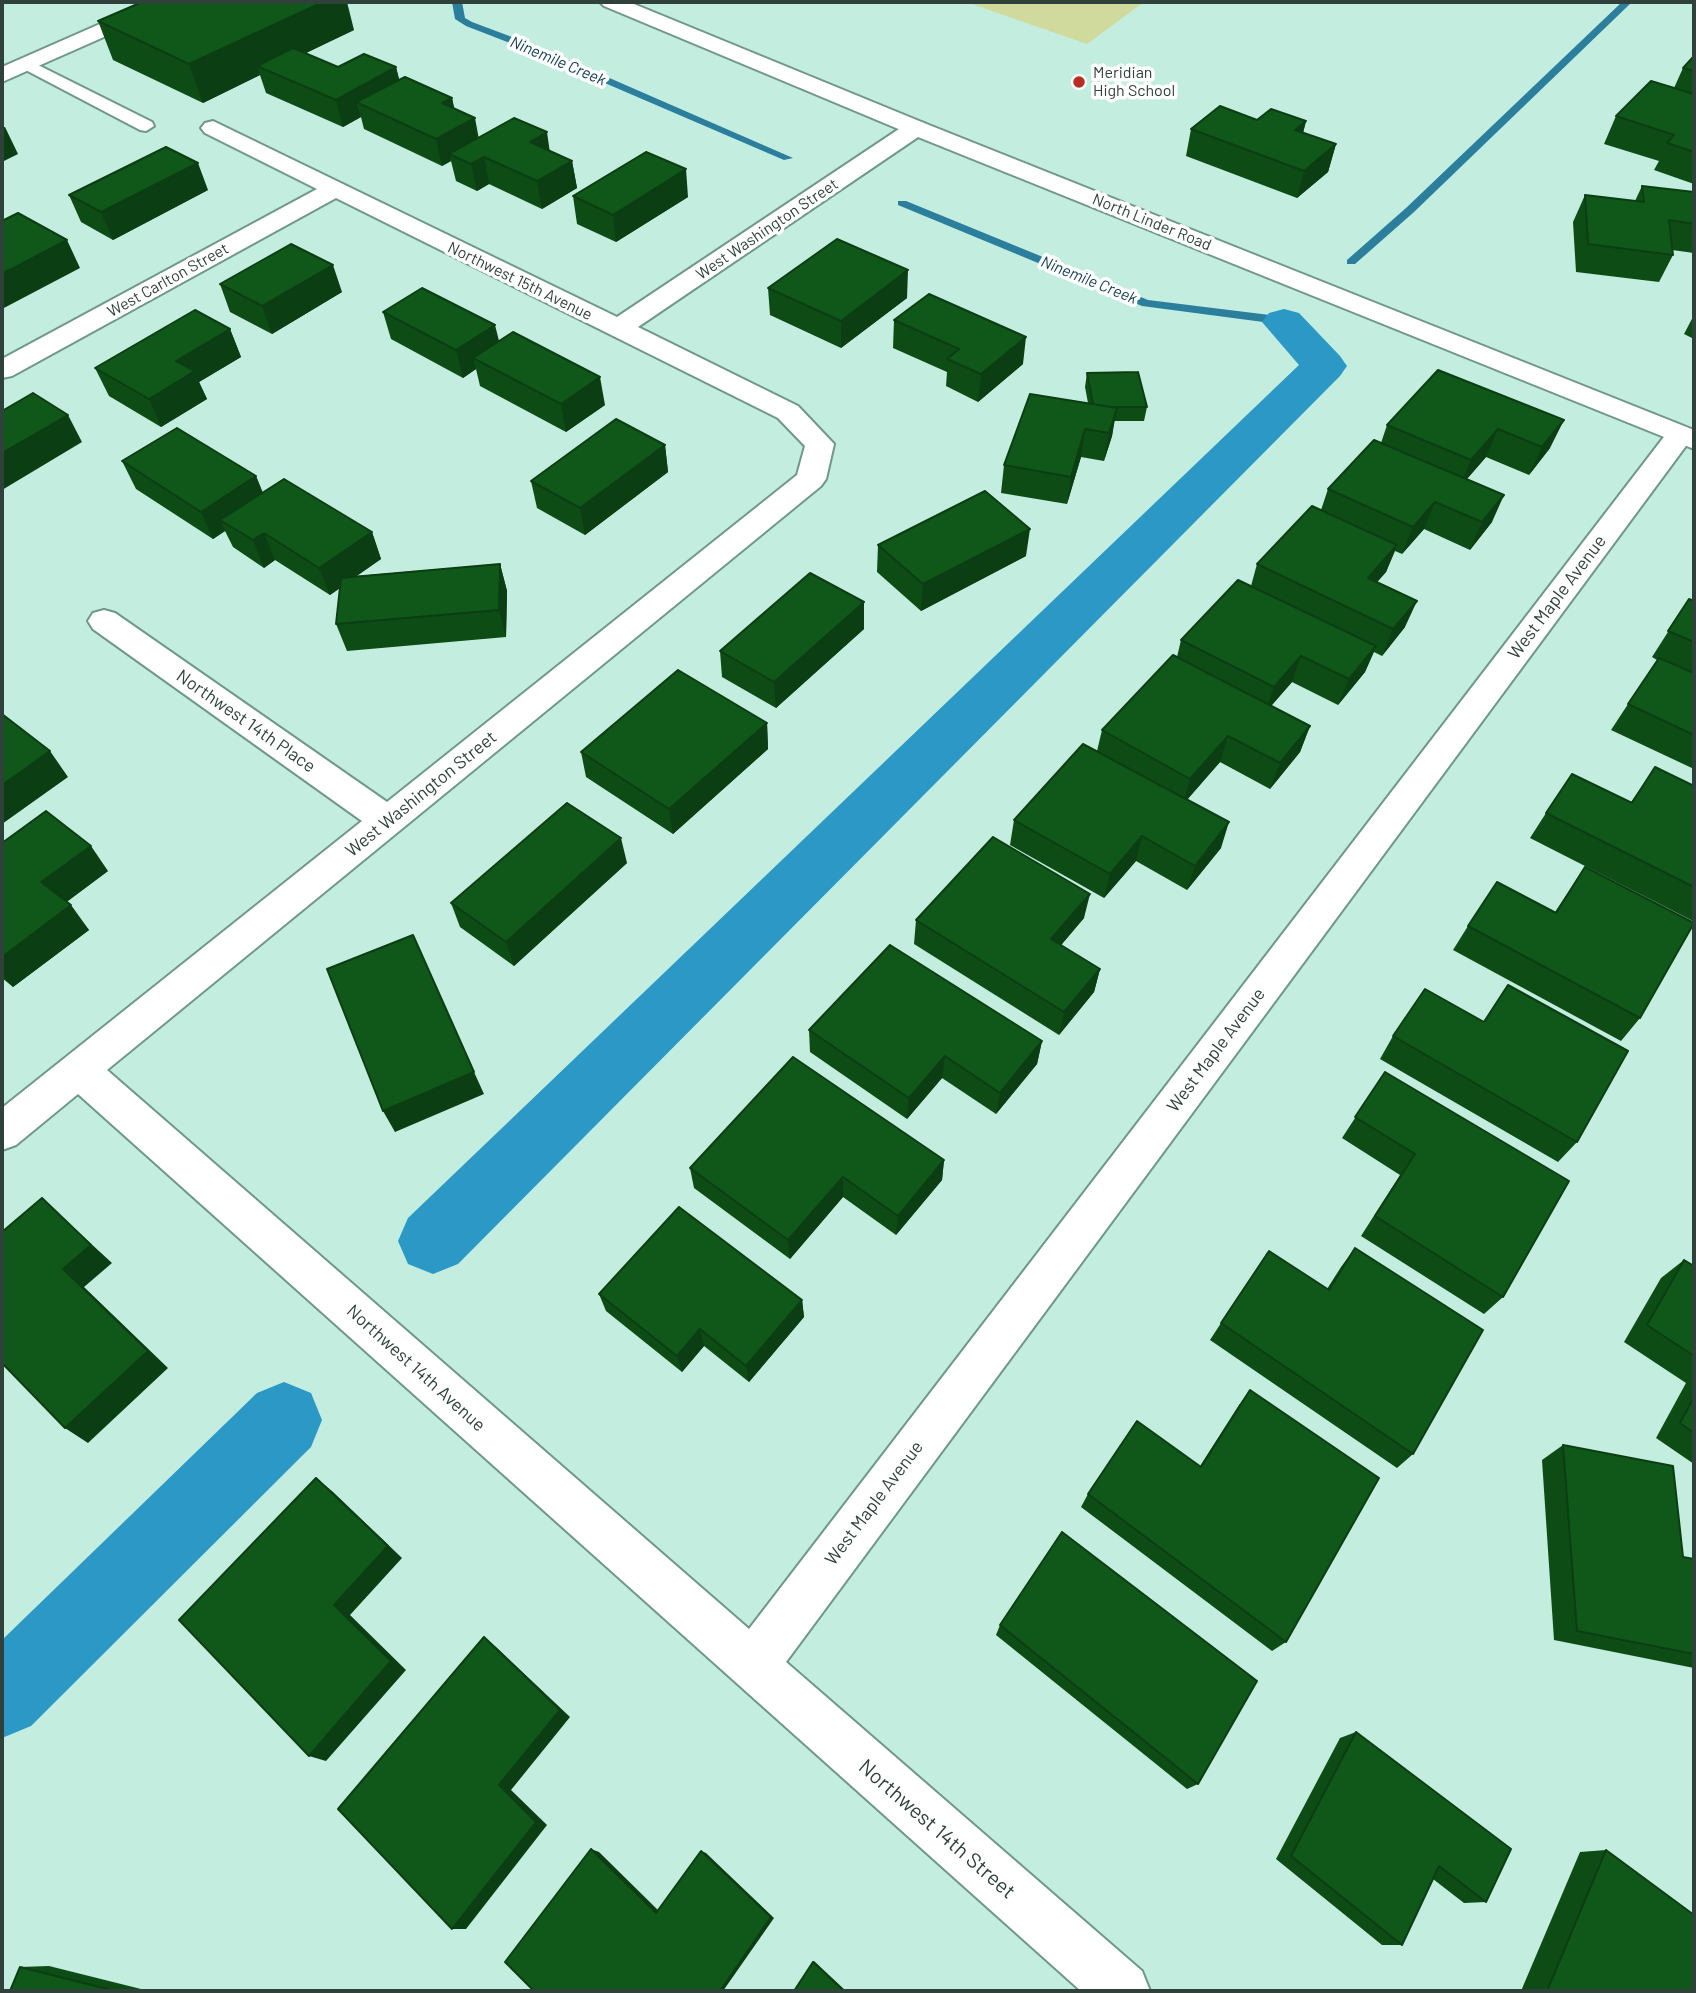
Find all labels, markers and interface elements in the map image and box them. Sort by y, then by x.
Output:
water label: Ninemile Creek [507,32,609,90]
place label: Meridian High School [1093,63,1175,101]
marker: Meridian High School [1071,74,1087,90]
street label: West Washington Street [692,174,842,284]
street label: North Linder Road [1090,189,1214,255]
street label: Northwest 15th Avenue [445,238,595,324]
street label: West Carlton Street [104,239,232,321]
water label: Ninemile Creek [1038,252,1140,308]
street label: West Maple Avenue [1503,531,1611,663]
street label: Northwest 14th Place [172,665,320,777]
street label: West Washington Street [341,726,501,862]
street label: West Maple Avenue [1162,984,1270,1116]
street label: Northwest 14th Avenue [342,1300,490,1436]
street label: West Maple Avenue [820,1437,928,1569]
street label: Northwest 14th Street [853,1754,1021,1904]

